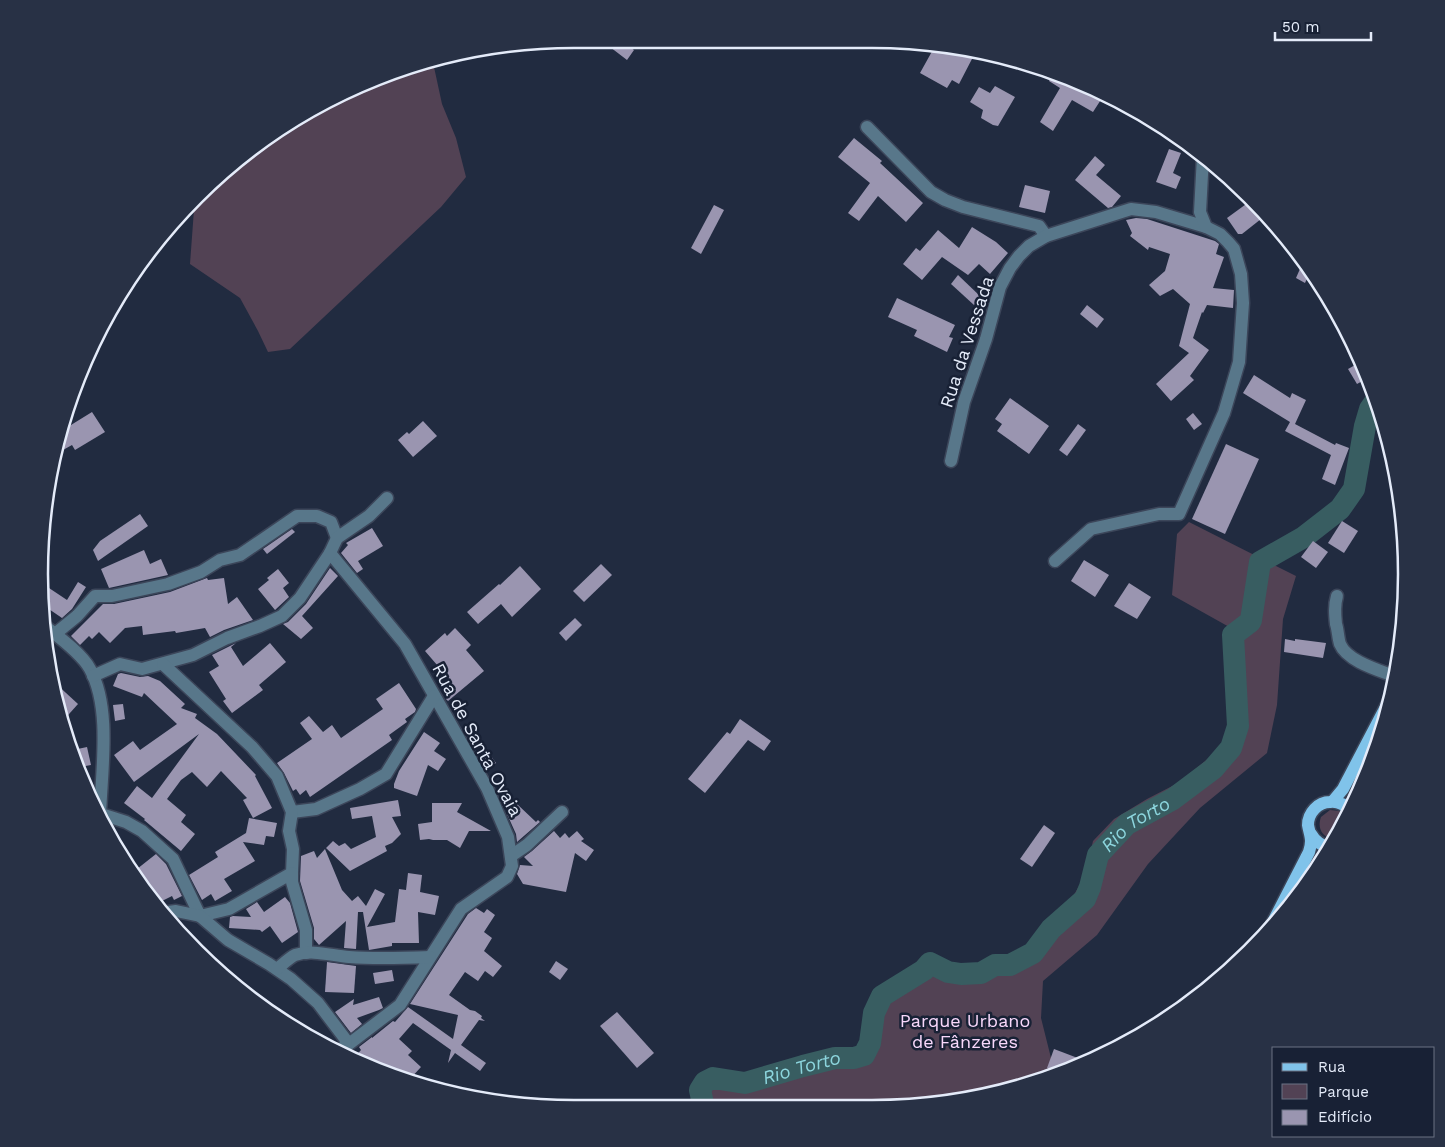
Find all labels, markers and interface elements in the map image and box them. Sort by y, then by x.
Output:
scale bar [1275,10,1371,42]
text: 50 m [1282,18,1319,36]
street label: Rua da Vessada [935,273,998,410]
street label: Rua de Santa Ovaia [428,660,527,820]
water label: Rio Torto [1096,792,1174,857]
park label: Parque Urbano de Fânzeres [900,1010,1030,1052]
water label: Rio Torto [760,1047,841,1089]
legend [1272,1047,1435,1137]
text: Rua [1318,1058,1346,1076]
text: Parque [1318,1083,1369,1101]
text: Edifício [1318,1108,1372,1126]

